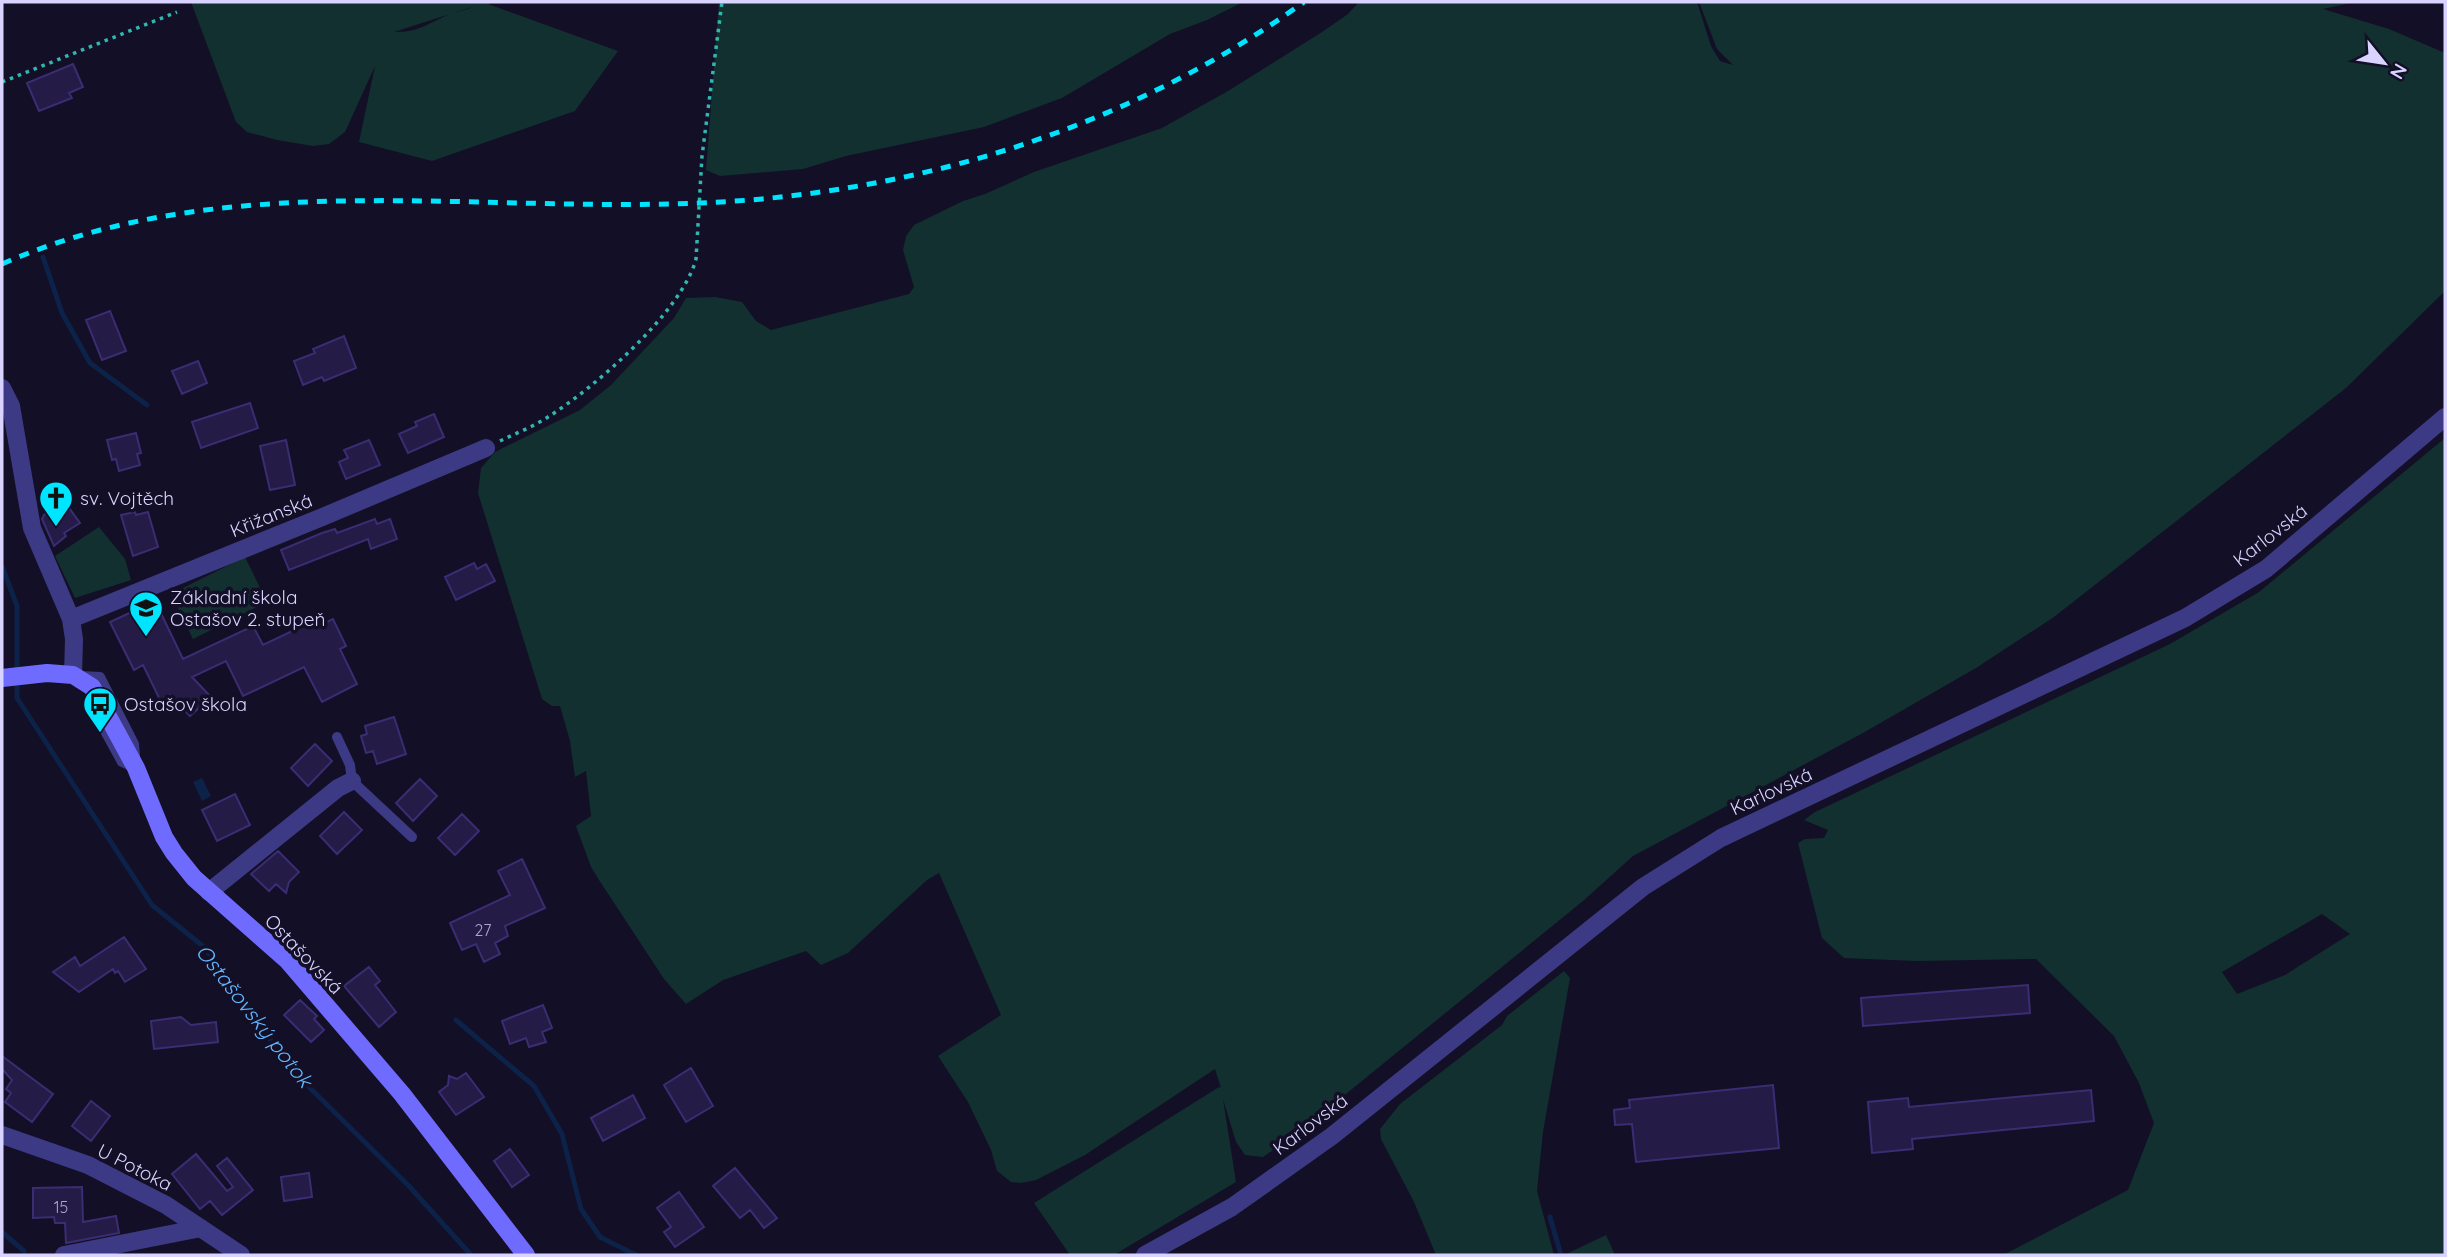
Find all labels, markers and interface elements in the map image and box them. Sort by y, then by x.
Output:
north arrow [2349,28,2419,98]
text: N [2385,59,2413,84]
church icon: sv. Vojtěch [37,479,75,528]
place label: sv. Vojtěch [80,486,174,510]
street label: Křižanská [226,488,316,542]
street label: Karlovská [2228,499,2312,571]
place label: Základní škola Ostašov 2. stupeň [170,585,326,631]
school or university icon: Základní škola Ostašov 2. stupeň [127,589,165,638]
bus stop icon: Ostašov škola [81,685,119,734]
place label: Ostašov škola [124,692,247,716]
street label: Karlovská [1726,762,1816,820]
street label: Ostašovská [260,909,348,999]
house number: 27 [475,920,491,940]
water label: Ostašovský potok [191,939,320,1093]
street label: Karlovská [1268,1088,1352,1160]
street label: U Potoka [94,1138,176,1196]
house number: 15 [54,1197,68,1217]

